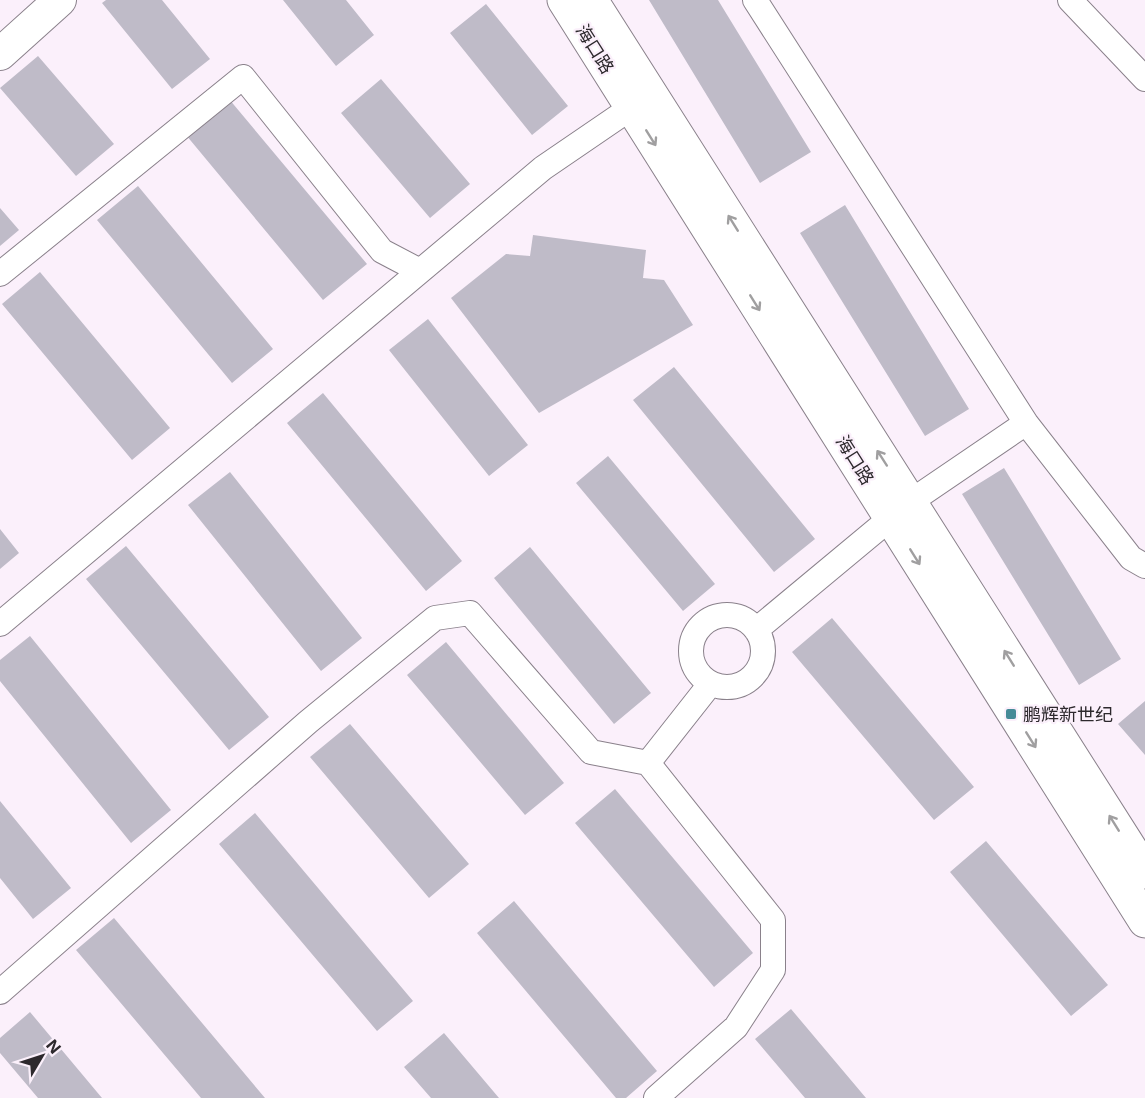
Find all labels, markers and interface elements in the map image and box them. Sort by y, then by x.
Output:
street label: 海口路 [572,21,618,77]
one-way arrow [646,129,658,146]
one-way arrow [726,214,739,231]
one-way arrow [750,294,762,311]
street label: 海口路 [832,432,878,488]
one-way arrow [876,450,888,467]
one-way arrow [910,548,922,565]
one-way arrow [1003,650,1015,667]
place label: 鹏辉新世纪 [1023,704,1113,725]
marker: 鹏辉新世纪 [1004,707,1018,721]
one-way arrow [1025,731,1037,748]
one-way arrow [1107,815,1119,832]
north arrow [12,1026,72,1086]
text: N [42,1036,65,1058]

